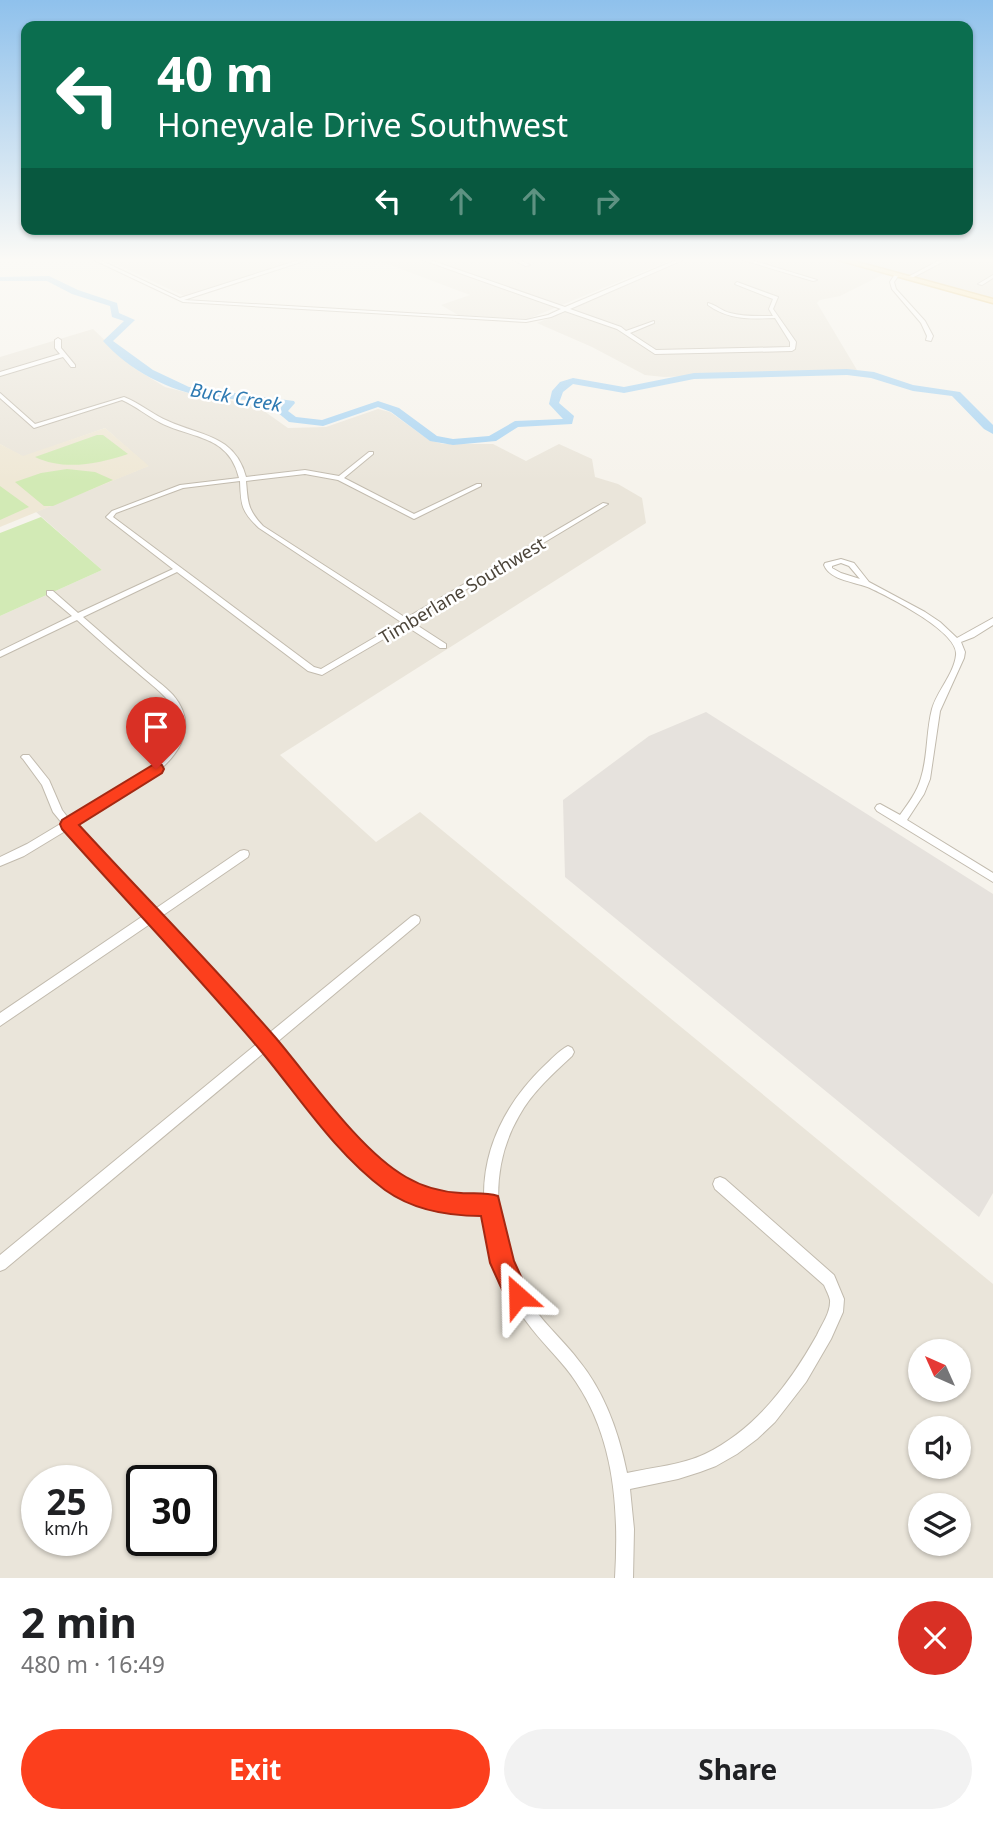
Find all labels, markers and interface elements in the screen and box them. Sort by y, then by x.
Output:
text: 40 m [157,40,274,106]
icon: left [42,49,133,140]
text: Honeyvale Drive Southwest [157,103,568,146]
icon: left [369,182,407,220]
icon: ahead [442,182,480,220]
icon: ahead [515,182,553,220]
icon: right [588,182,626,220]
water label: Buck Creek [188,376,284,418]
street label: Timberlane Southwest [374,531,550,649]
pin [126,697,186,769]
icon: arrive [137,708,175,746]
position arrow [481,1259,555,1333]
north arrow [908,1339,971,1402]
map controls [908,1339,971,1556]
button: sound [908,1416,971,1479]
speed limit sign: 30 [126,1465,217,1556]
text: 25 [46,1478,87,1525]
button: layers [908,1493,971,1556]
text: km/h [44,1516,89,1540]
text: 2 min [21,1593,137,1650]
button: close [898,1601,972,1675]
text: 480 m · 16:49 [21,1648,165,1680]
button: Exit [21,1729,490,1809]
button: Share [504,1729,972,1809]

